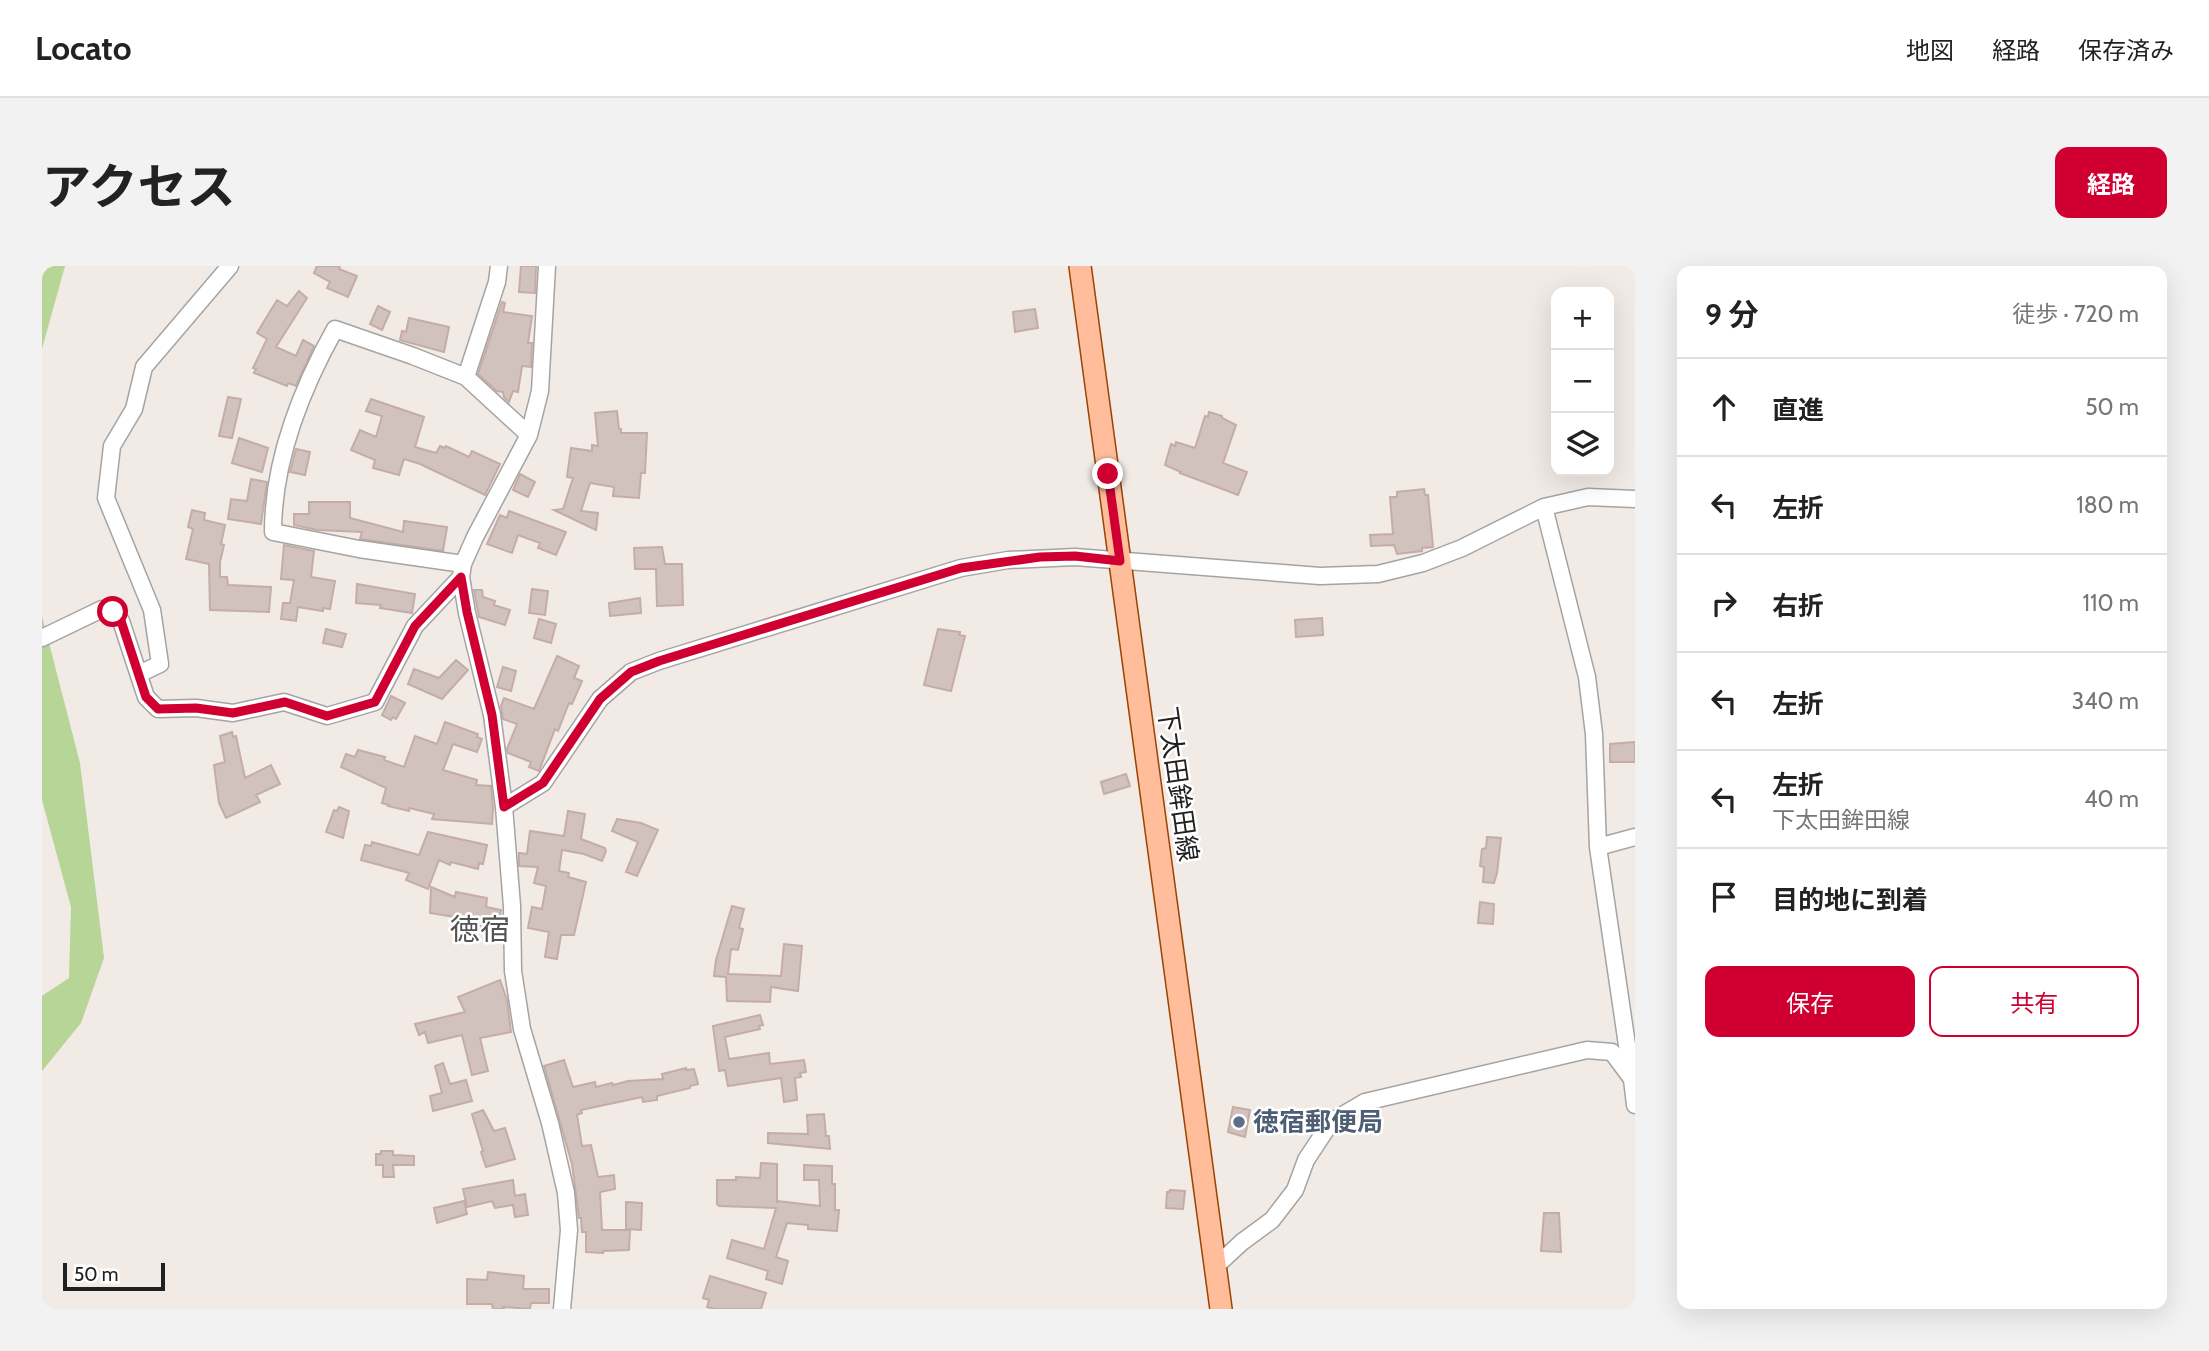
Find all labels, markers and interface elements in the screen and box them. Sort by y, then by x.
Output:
text: Locato [35,28,131,68]
text: 地図 [1906,36,1954,65]
text: 経路 [1992,36,2040,65]
text: 保存済み [2078,36,2174,65]
button: 経路 [2055,147,2167,218]
text: アクセス [42,157,236,216]
map controls [1551,287,1614,476]
button: + [1551,287,1614,350]
text: 9 分 [1705,296,1759,333]
text: 徒歩 · 720 m [2012,300,2139,328]
button: − [1551,350,1614,413]
icon: ahead [1705,388,1743,426]
text: 50 m [2085,393,2139,421]
text: 直進 [1772,394,1824,426]
button: layers [1551,413,1614,476]
route end [1092,458,1123,489]
icon: left [1705,486,1743,524]
text: 180 m [2076,491,2139,519]
text: 左折 [1772,492,1824,524]
icon: right [1705,584,1743,622]
text: 110 m [2083,589,2139,617]
text: 右折 [1772,590,1824,622]
route start [97,596,128,627]
icon: left [1705,682,1743,720]
text: 340 m [2072,687,2139,715]
text: 左折 [1772,688,1824,720]
street label: 下太田鉾田線 [1151,705,1205,863]
text: 左折 [1772,769,1824,801]
icon: left [1705,780,1743,818]
text: 40 m [2084,785,2139,813]
text: 下太田鉾田線 [1772,806,1910,834]
icon: arrive [1705,878,1743,916]
text: 目的地に到着 [1772,884,1928,916]
district label: 徳宿 [450,911,510,948]
button: 保存 [1705,966,1915,1037]
button: 共有 [1929,966,2139,1037]
place label: 徳宿郵便局 [1253,1106,1383,1138]
marker: 徳宿郵便局 [1231,1114,1247,1130]
scale bar [63,1260,164,1292]
text: 50 m [74,1263,118,1286]

